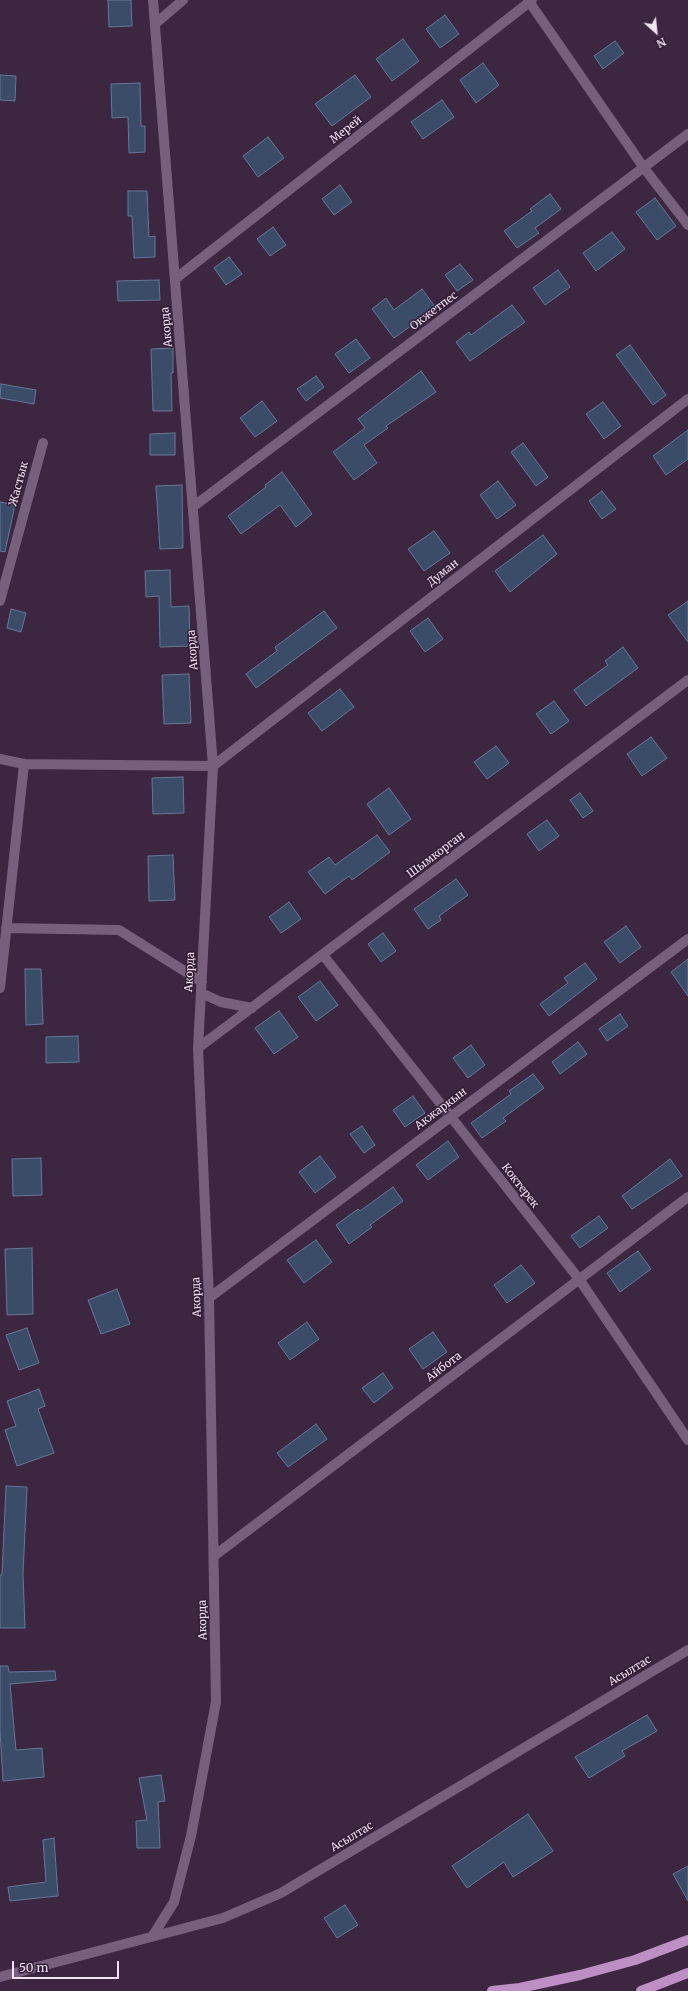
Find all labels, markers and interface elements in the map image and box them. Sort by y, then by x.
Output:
north arrow [636,12,676,52]
text: N [654,34,669,51]
street label: Мерей [327,113,365,147]
street label: Окжетпес [408,289,460,333]
street label: Акорда [159,306,175,348]
street label: Жастык [7,460,31,508]
street label: Думан [425,557,461,589]
street label: Акорда [185,629,201,671]
street label: Шымкорган [404,829,468,881]
street label: Акорда [182,952,198,992]
street label: Акжаркын [413,1085,469,1133]
street label: Коктерек [499,1161,541,1211]
street label: Акорда [190,1277,204,1317]
street label: Айбота [424,1349,464,1385]
street label: Акорда [196,1600,210,1640]
street label: Асылтас [606,1653,654,1689]
street label: Асылтас [328,1819,376,1855]
scale bar [14,1953,121,1979]
text: 50 m [19,1960,48,1975]

